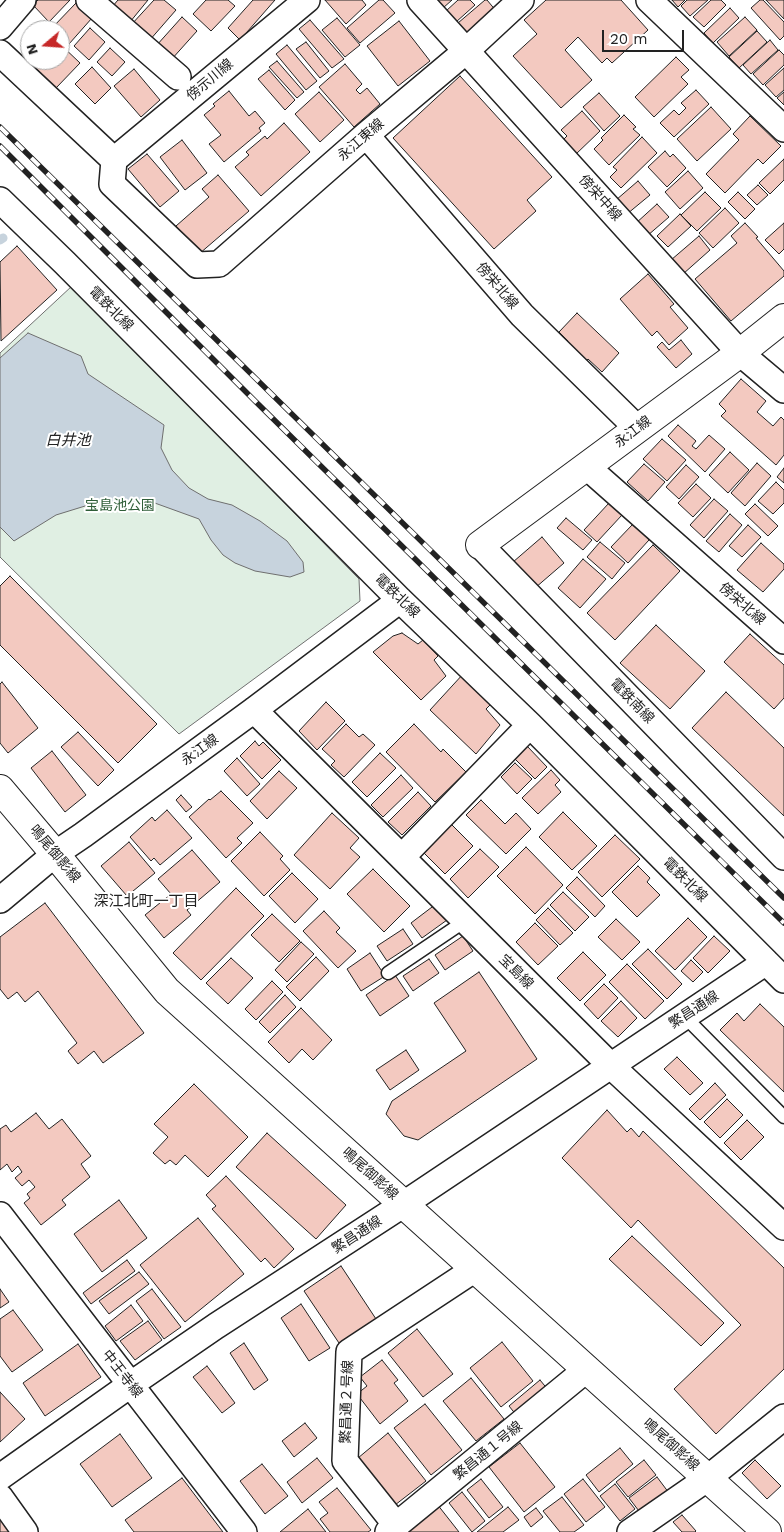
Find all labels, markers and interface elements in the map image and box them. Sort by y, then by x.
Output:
north arrow [20,20,70,70]
scale bar [604,20,686,52]
text: 20 m [610,30,648,48]
text: N [22,42,41,57]
street label: 傍示川線 [183,56,237,104]
street label: 永江東線 [334,115,388,165]
street label: 傍栄中線 [575,172,625,224]
street label: 傍栄北線 [472,259,522,313]
street label: 電鉄北線 [85,283,137,335]
street label: 永江線 [611,413,655,451]
water label: 白井池 [46,432,90,450]
park label: 宝島池公園 [85,498,155,514]
street label: 電鉄北線 [371,571,423,621]
street label: 傍栄北線 [715,579,769,629]
street label: 電鉄南線 [607,675,657,727]
street label: 永江線 [178,731,222,769]
street label: 鳴尾御影線 [26,822,84,886]
street label: 電鉄北線 [659,854,711,906]
district label: 深江北町一丁目 [94,893,198,911]
street label: 宝島線 [495,951,537,993]
street label: 繁昌通線 [666,988,722,1032]
street label: 鳴尾御影線 [338,1144,402,1204]
street label: 繁昌通線 [329,1213,385,1257]
street label: 中王寺線 [98,1347,146,1401]
street label: 繁昌通２号線 [337,1360,357,1444]
street label: 鳴尾御影線 [639,1415,703,1475]
street label: 繁昌通１号線 [450,1418,526,1484]

